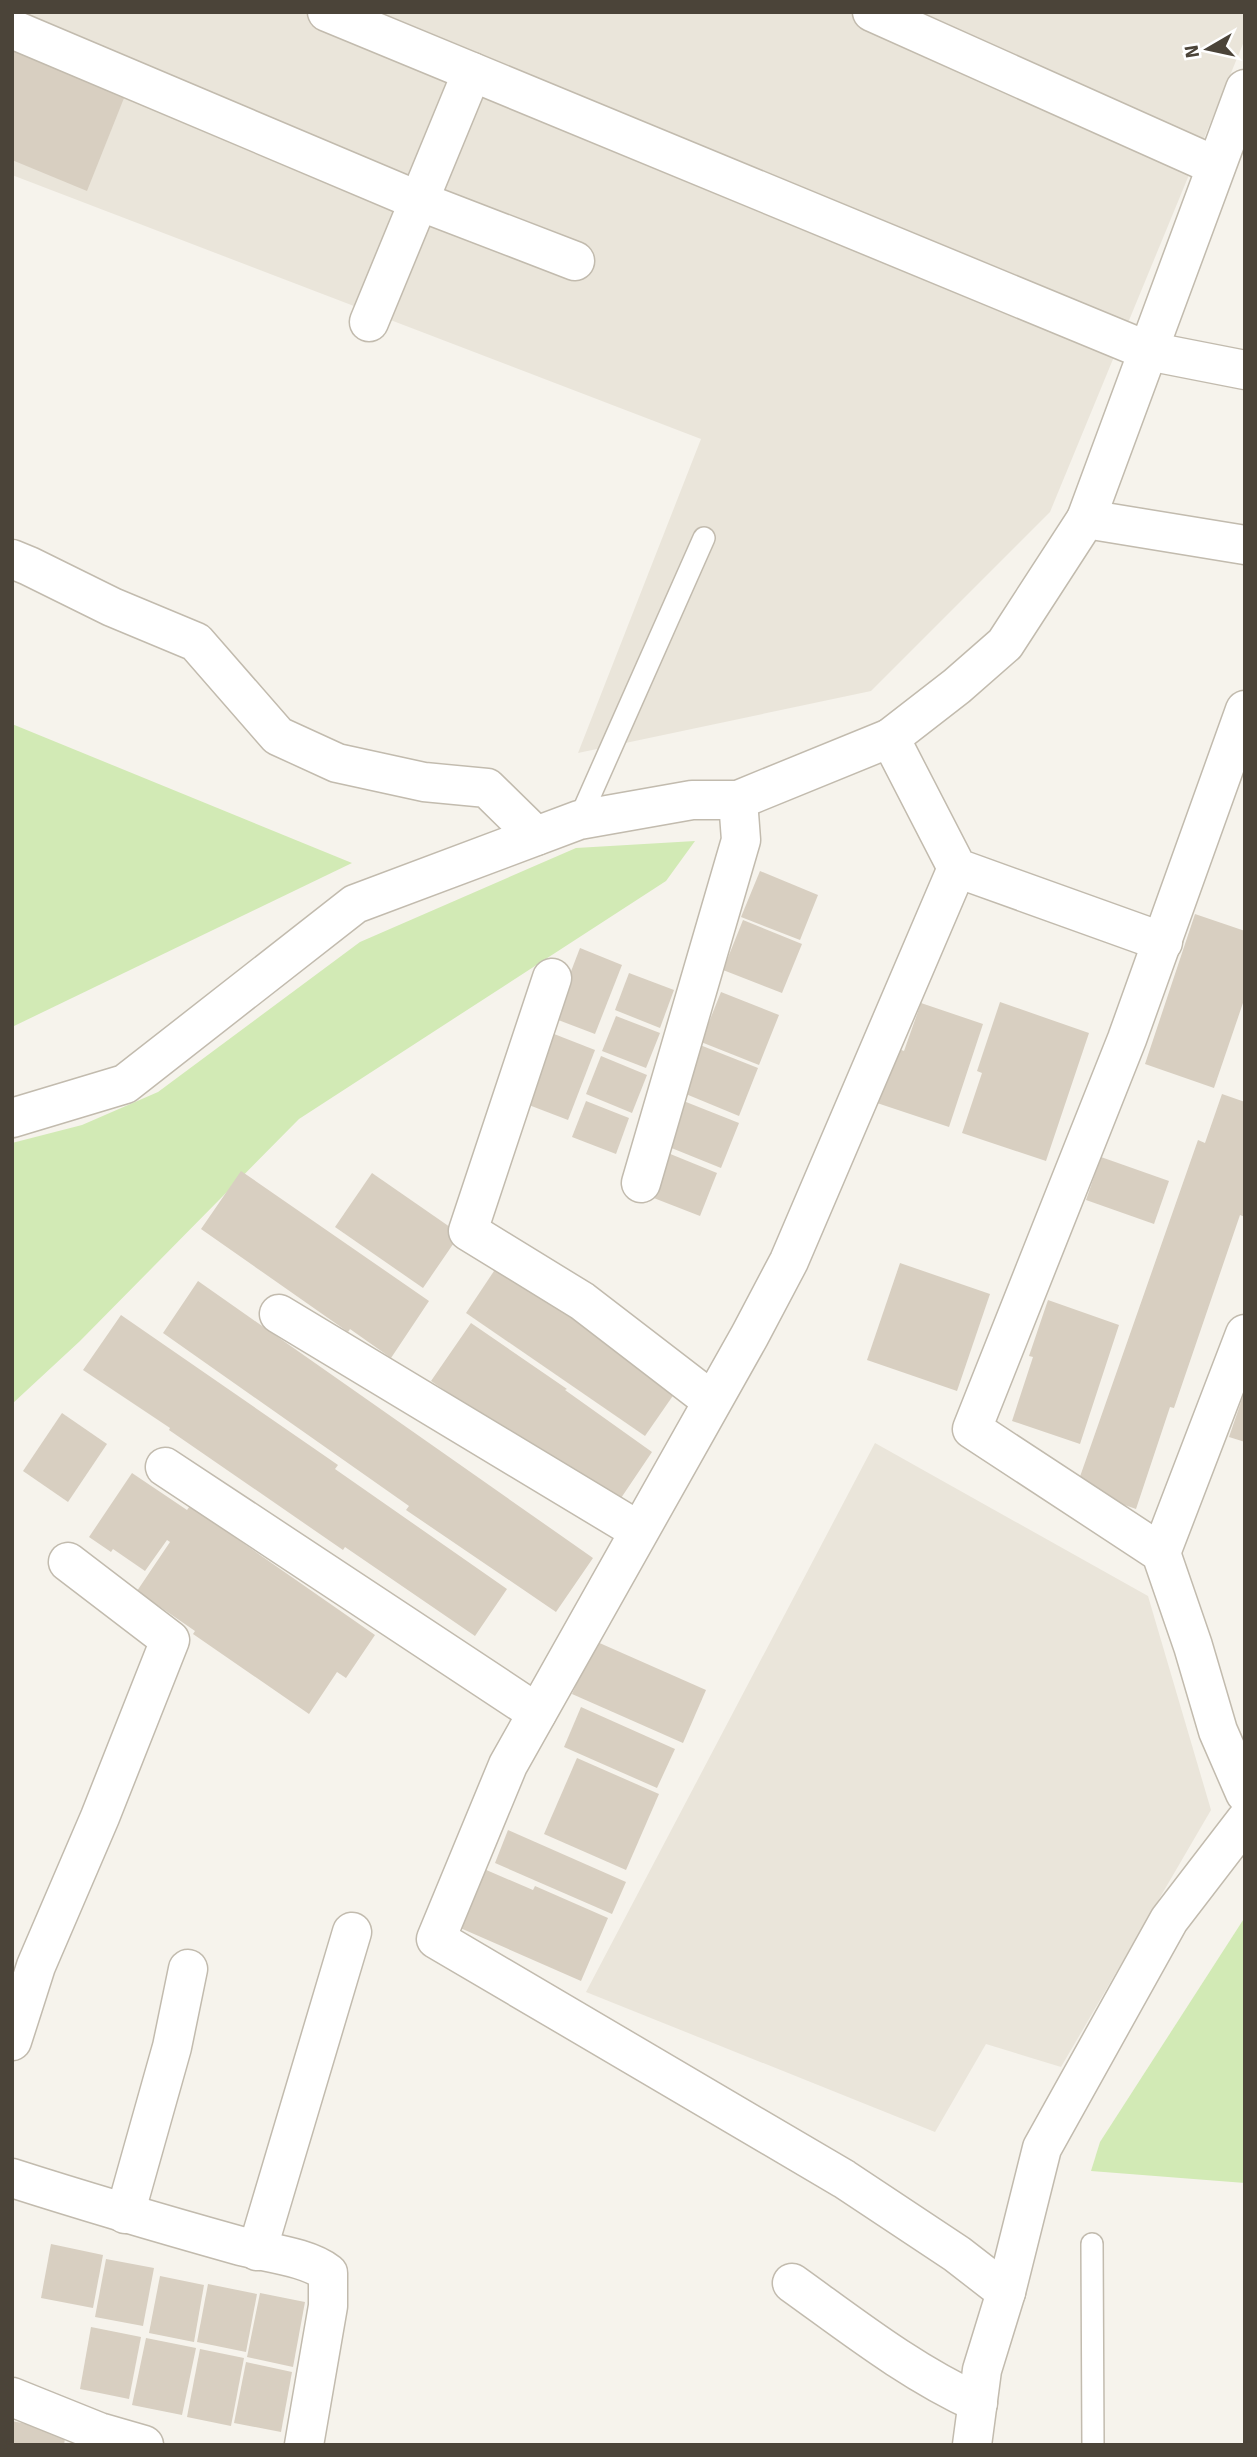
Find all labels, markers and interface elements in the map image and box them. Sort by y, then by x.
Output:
north arrow [1173,14,1243,84]
text: N [1179,43,1205,60]

